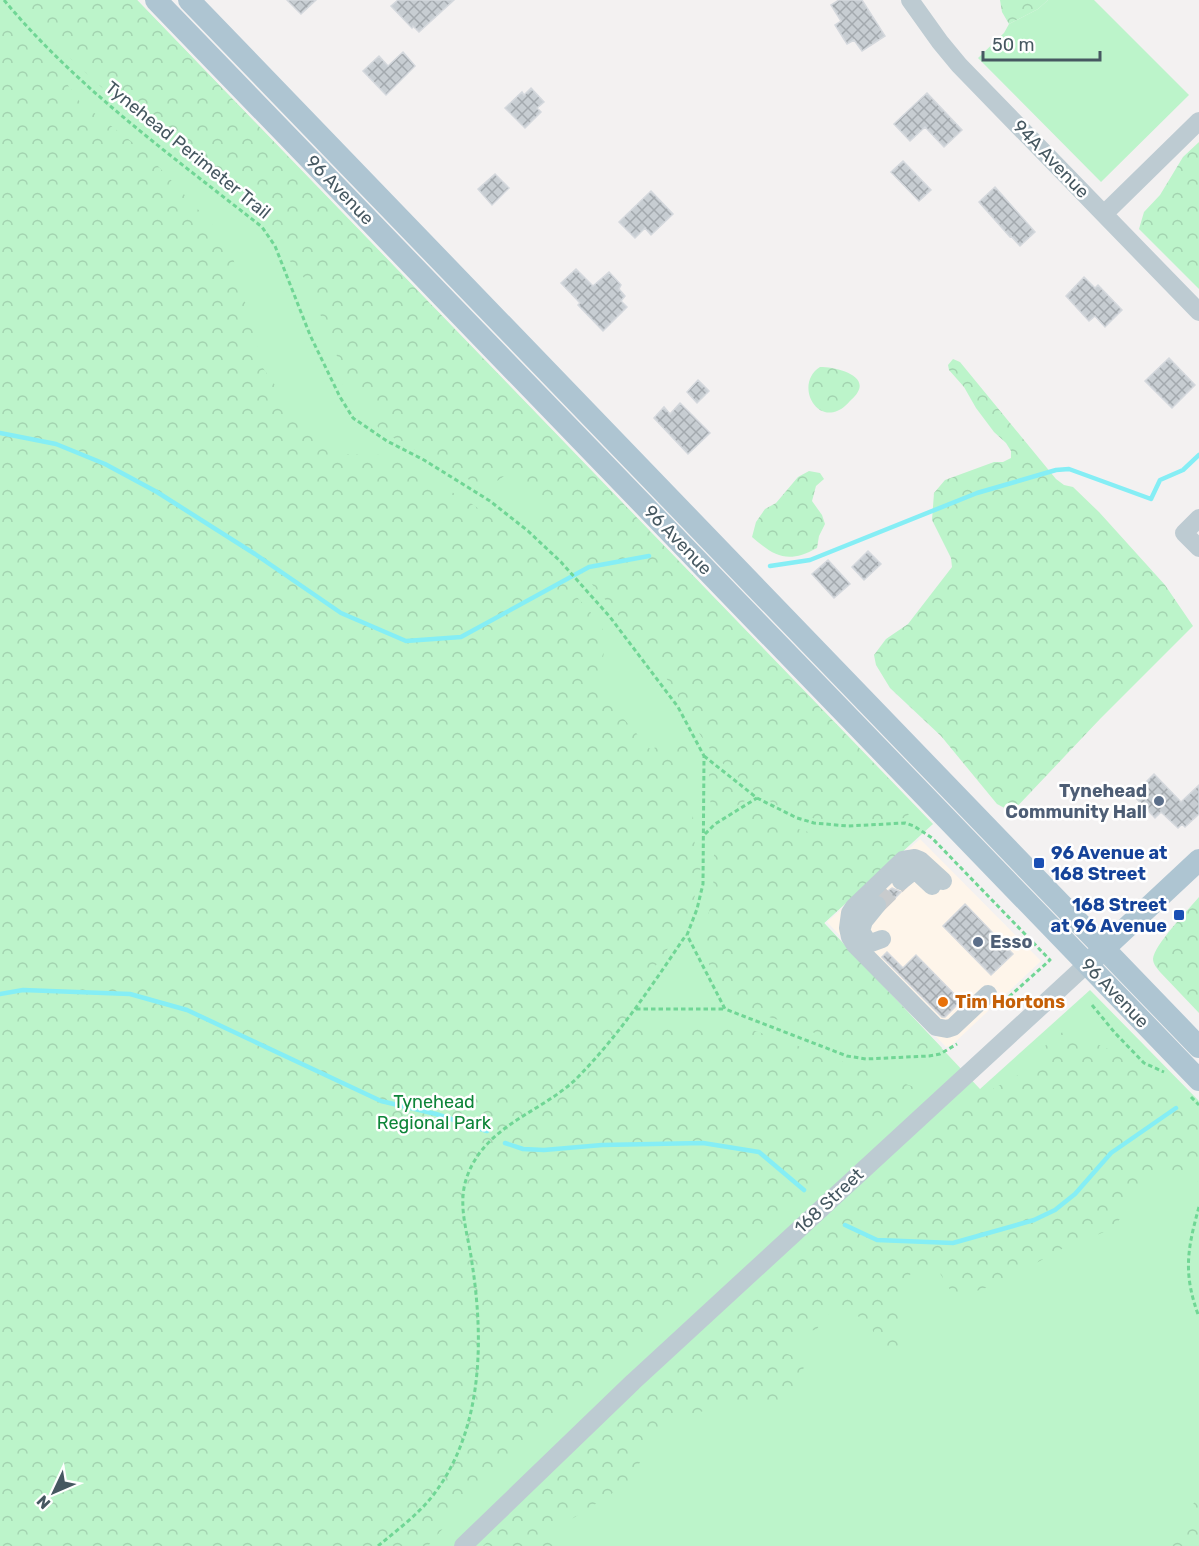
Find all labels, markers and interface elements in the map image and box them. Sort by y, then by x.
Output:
scale bar [983,24,1100,62]
text: 50 m [992,34,1035,56]
street label: Tynehead Perimeter Trail [101,76,275,224]
street label: 94A Avenue [1008,115,1094,203]
street label: 96 Avenue [301,151,379,229]
street label: 96 Avenue [639,501,717,579]
place label: Tynehead Community Hall [1005,780,1147,823]
marker: Tynehead Community Hall [1152,794,1166,808]
place label: 96 Avenue at 168 Street [1051,842,1167,885]
marker: 96 Avenue at 168 Street [1032,856,1046,870]
place label: 168 Street at 96 Avenue [1051,894,1167,937]
marker: 168 Street at 96 Avenue [1172,908,1186,922]
place label: Esso [990,931,1032,953]
marker: Esso [971,935,985,949]
street label: 96 Avenue [1076,954,1154,1032]
place label: Tim Hortons [955,991,1065,1013]
marker: Tim Hortons [936,995,950,1009]
park label: Tynehead Regional Park [377,1091,492,1134]
street label: 168 Street [790,1163,868,1239]
north arrow [24,1462,84,1522]
text: N [33,1491,54,1513]

